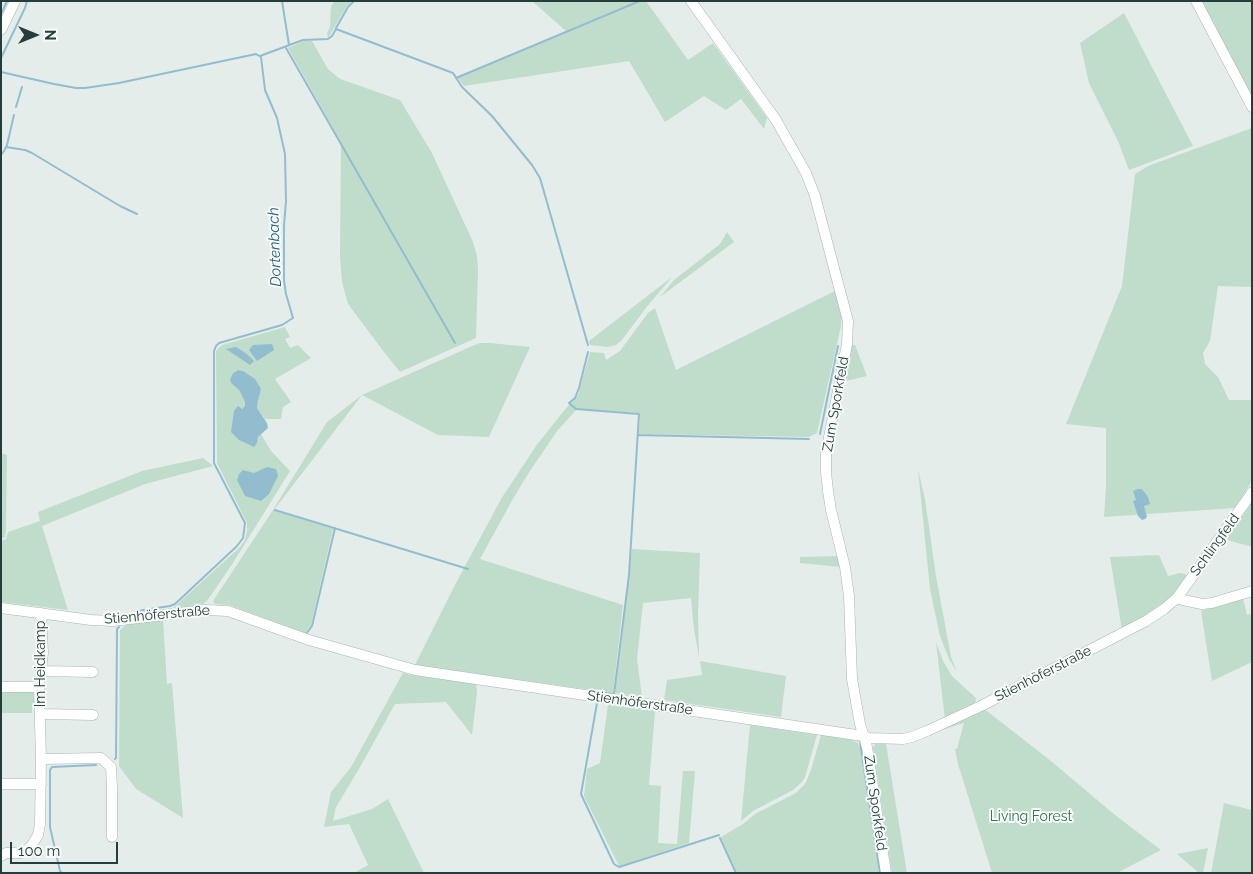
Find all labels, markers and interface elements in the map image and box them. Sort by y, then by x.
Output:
north arrow [10,10,60,60]
text: N [42,30,58,40]
water label: Dortenbach [265,207,285,287]
street label: Zum Sporkfeld [819,355,853,453]
street label: Schlingfeld [1187,510,1243,580]
street label: Stienhöferstraße [103,602,211,628]
street label: Im Heidkamp [33,621,49,707]
street label: Stienhöferstraße [992,642,1094,706]
street label: Stienhöferstraße [586,687,694,719]
street label: Zum Sporkfeld [860,754,890,852]
park label: Living Forest [990,809,1072,825]
scale bar [12,832,120,864]
text: 100 m [18,842,60,860]

